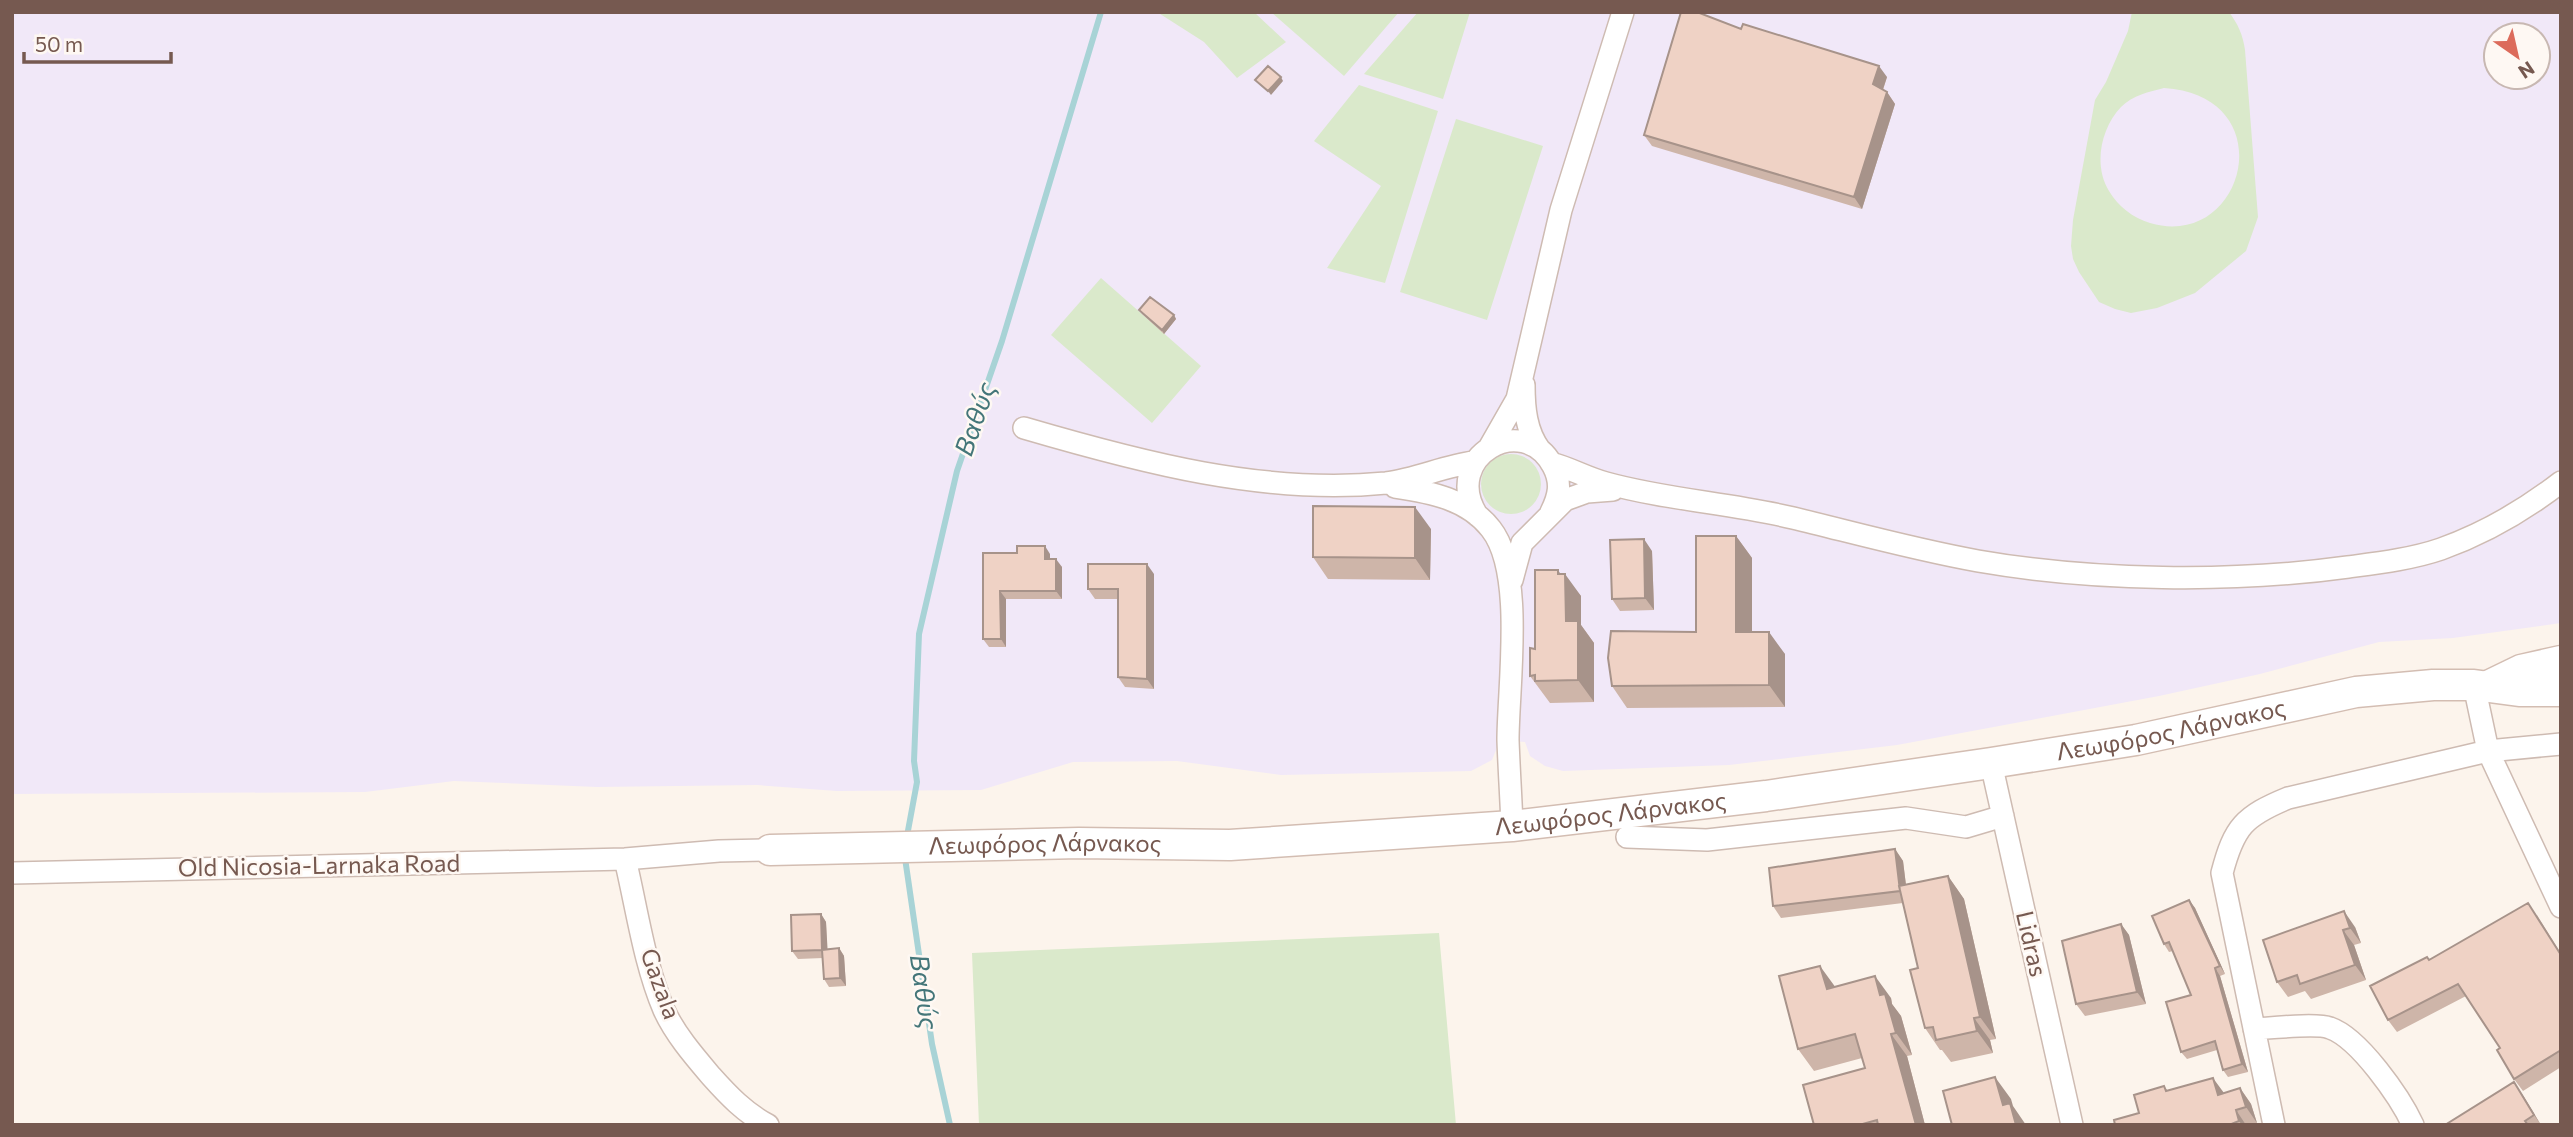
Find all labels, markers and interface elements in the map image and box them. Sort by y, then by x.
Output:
scale bar [24,21,172,65]
north arrow [2482,21,2552,91]
text: 50 m [35,31,83,56]
text: N [2514,57,2539,84]
water label: Βαθύς [947,378,1001,459]
street label: Λεωφόρος Λάρνακος [2054,692,2288,765]
street label: Λεωφόρος Λάρνακος [1494,785,1728,840]
street label: Λεωφόρος Λάρνακος [928,827,1162,859]
street label: Old Nicosia-Larnaka Road [177,848,460,881]
street label: Lidras [2011,908,2054,979]
street label: Gazala [635,944,688,1023]
water label: Βαθύς [905,952,946,1032]

